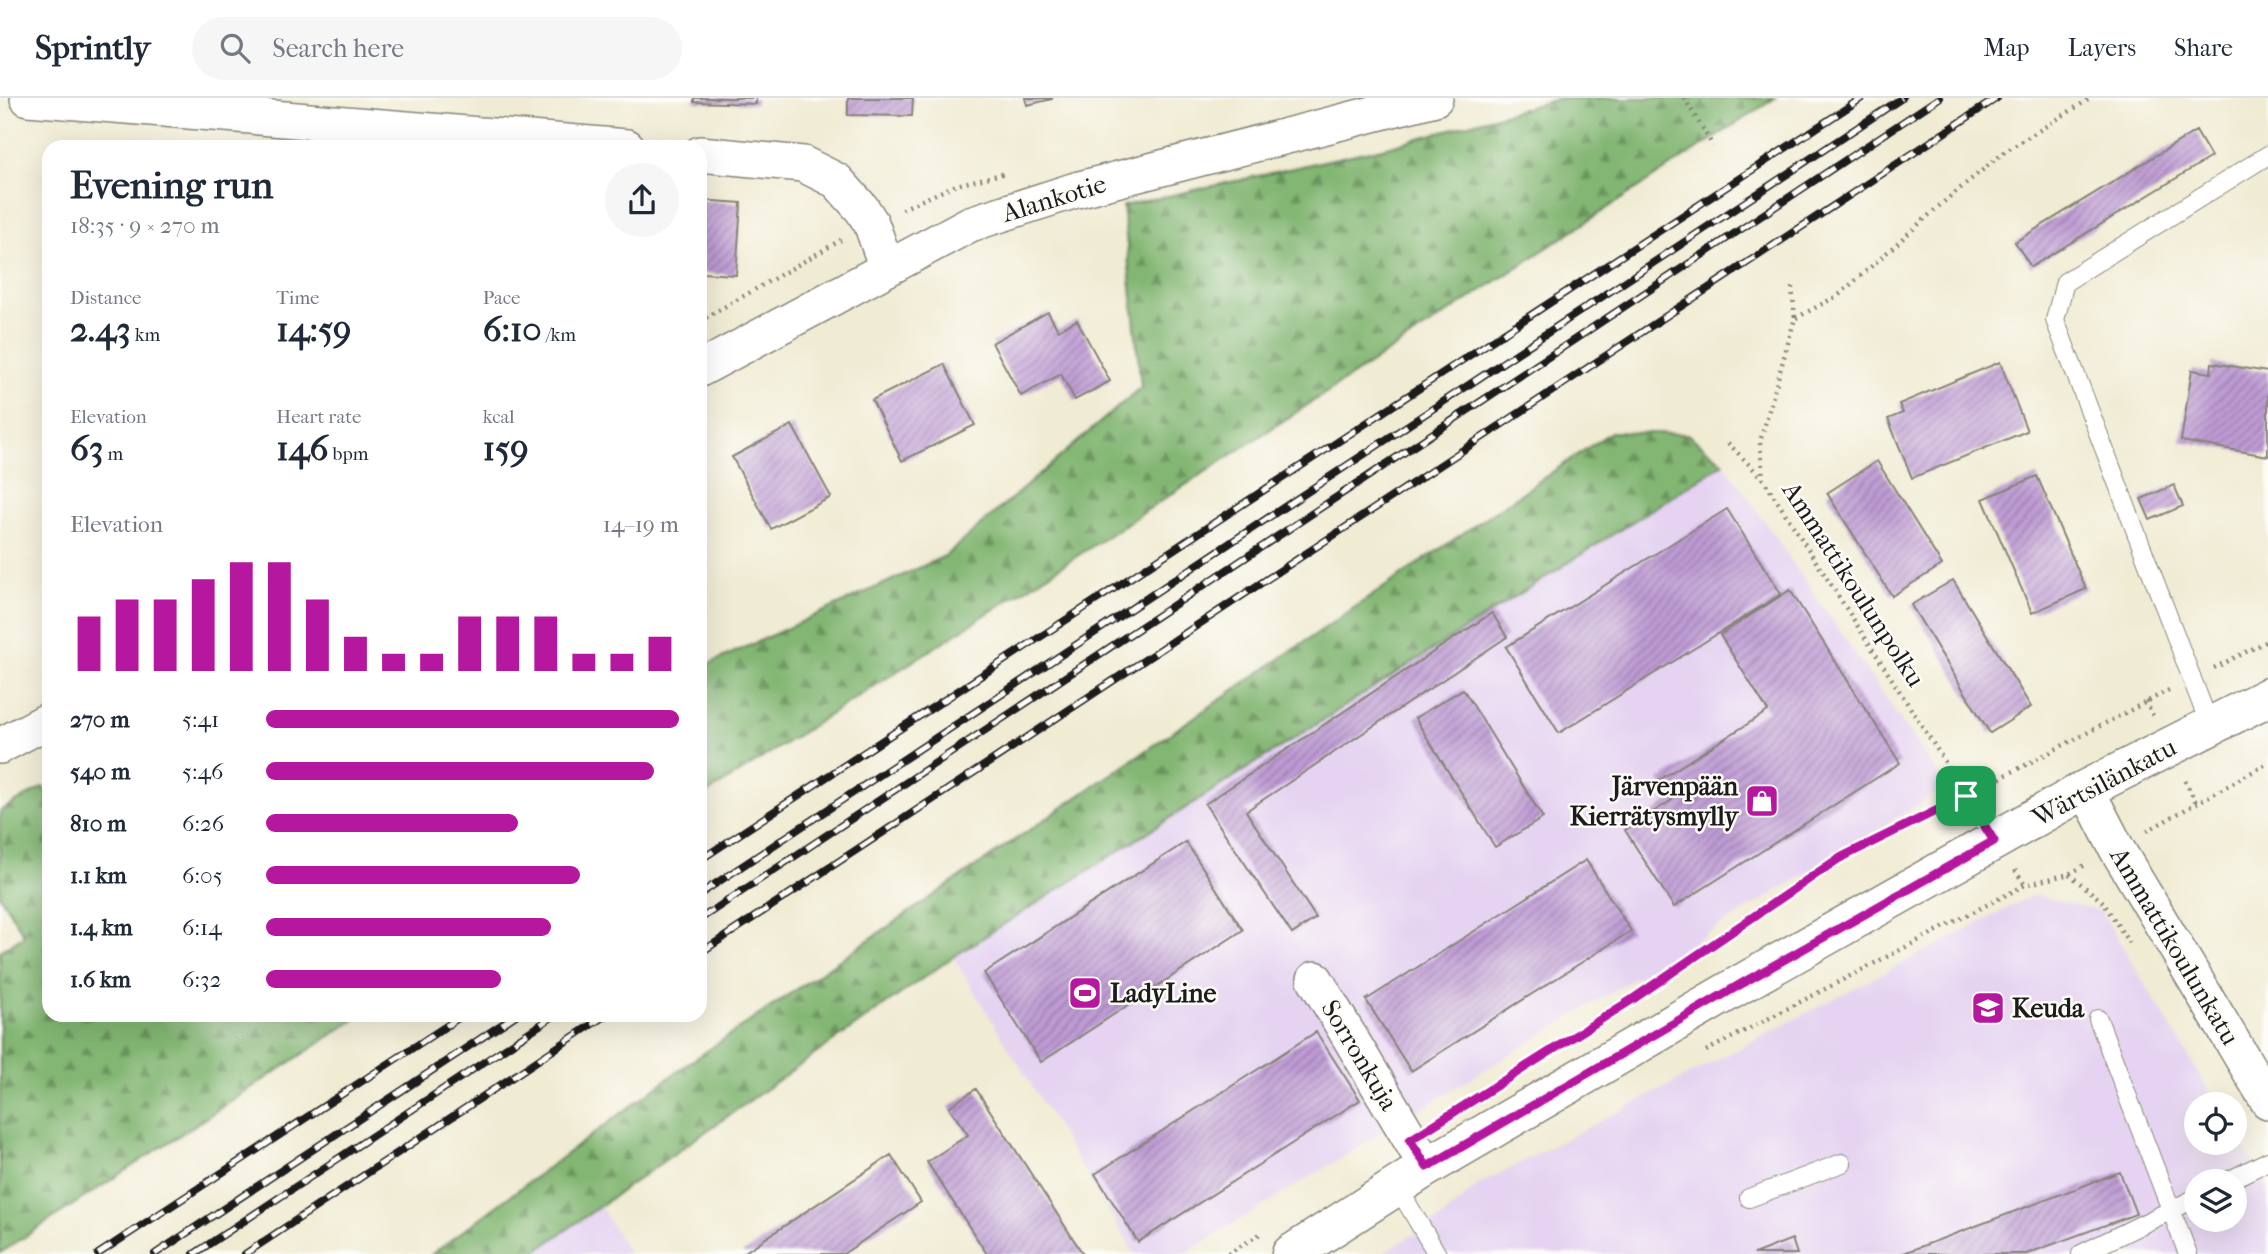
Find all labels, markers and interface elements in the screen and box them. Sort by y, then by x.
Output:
search box [192,17,682,80]
text: Sprintly [35,29,150,68]
icon: search [216,29,254,67]
text: Search here [272,33,404,64]
text: Map [1984,34,2030,62]
text: Layers [2068,34,2136,62]
text: Share [2174,34,2233,62]
text: Evening run [70,163,273,208]
button: share [605,163,679,237]
street label: Alankotie [998,168,1110,229]
text: 18:35 · 9 × 270 m [70,212,220,239]
text: Distance [70,287,141,309]
text: Time [276,287,320,309]
text: Pace [483,287,521,309]
text: 2.43 [70,309,131,350]
text: 14:59 [276,309,351,350]
text: 6:10 [483,309,542,350]
text: km [131,324,160,346]
text: /km [542,324,576,346]
text: Elevation [70,406,147,428]
text: Heart rate [276,406,361,428]
text: kcal [483,406,515,428]
text: 63 [70,428,103,469]
text: 146 [276,428,328,469]
text: 159 [483,428,529,469]
text: m [103,443,123,465]
text: bpm [328,443,368,465]
street label: Ammattikoulunpolku [1775,475,1932,693]
text: Elevation [70,511,163,538]
text: 14–19 m [603,511,679,538]
text: 270 m [70,706,130,733]
text: 5:41 [182,706,219,733]
street label: Wärtsilänkatu [2026,731,2182,834]
text: 540 m [70,758,130,785]
text: 5:46 [182,758,224,785]
pin [1936,766,1996,826]
place label: Järvenpään Kierrätysmylly [1570,771,1740,832]
icon: arrive [1947,777,1985,815]
shop icon: Järvenpään Kierrätysmylly [1743,782,1781,820]
text: 810 m [70,810,126,837]
text: 6:26 [182,810,224,837]
street label: Ammattikoulunkatu [2103,841,2246,1051]
text: 1.1 km [70,862,127,889]
text: 6:05 [182,862,223,889]
text: 1.4 km [70,914,133,941]
text: 6:14 [182,914,222,941]
text: 1.6 km [70,966,131,993]
text: 6:32 [182,966,221,993]
sports icon: LadyLine [1066,974,1104,1012]
place label: LadyLine [1110,978,1216,1009]
school or university icon: Keuda [1969,989,2007,1027]
place label: Keuda [2012,993,2085,1024]
street label: Sorronkuja [1315,994,1405,1117]
map controls [2184,1092,2247,1232]
button: locate [2184,1092,2247,1155]
button: layers [2184,1169,2247,1232]

